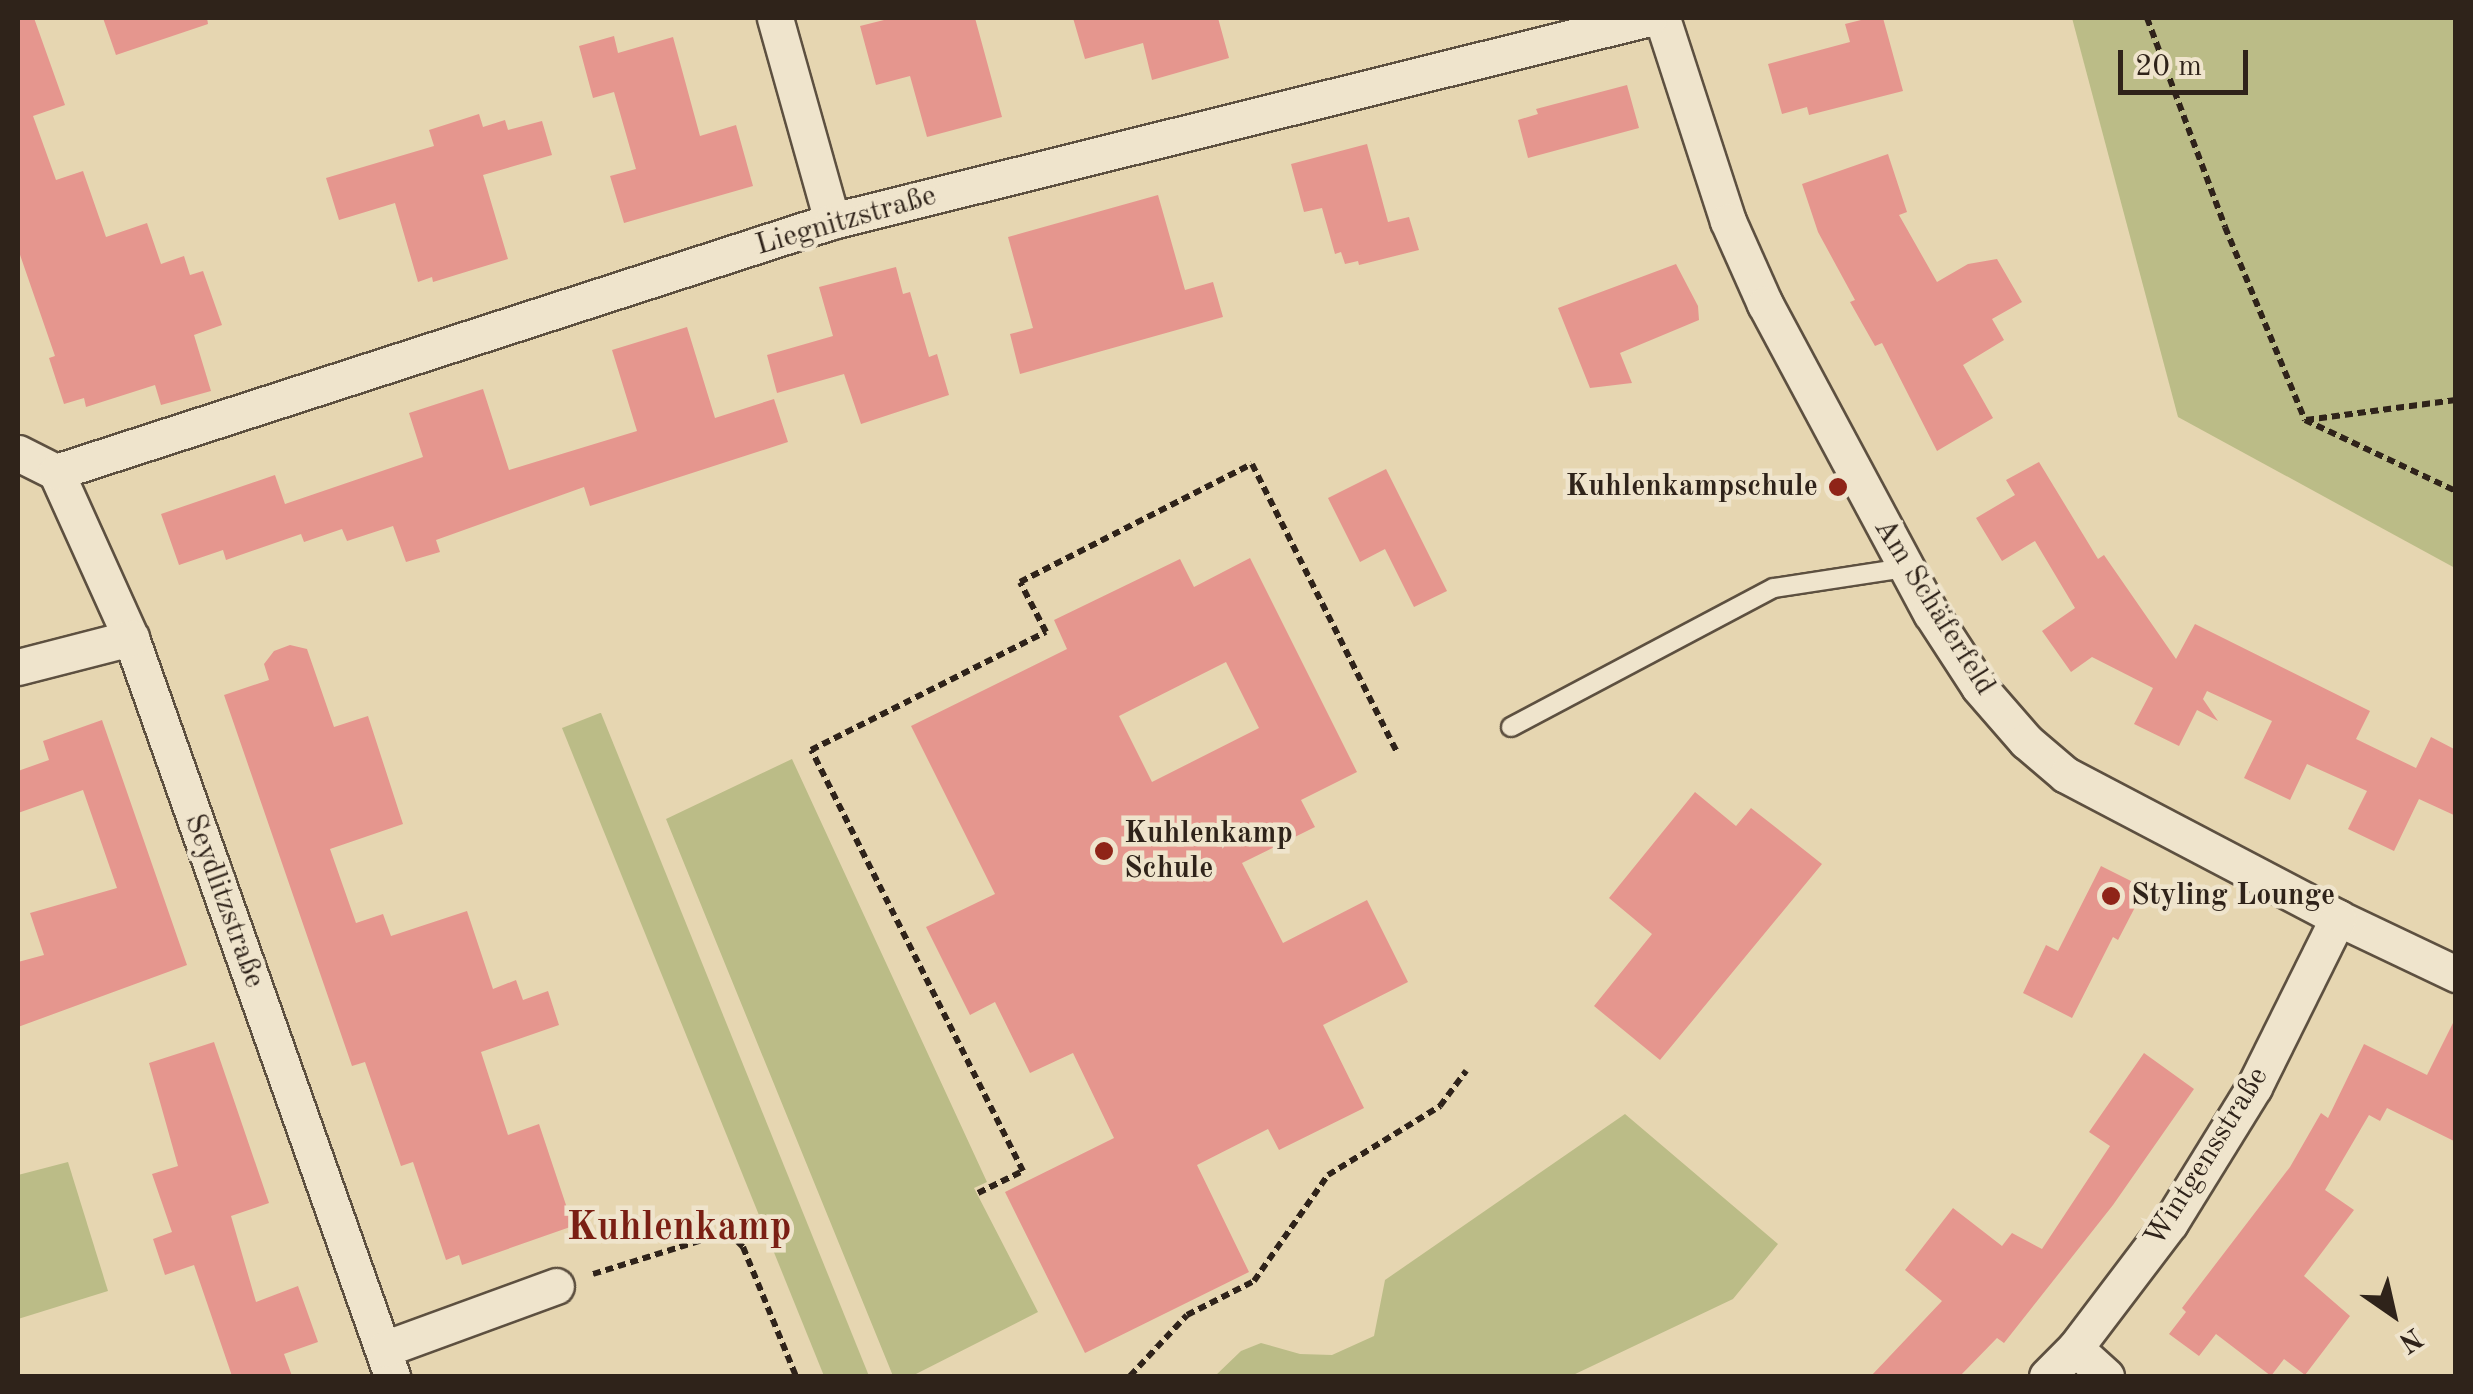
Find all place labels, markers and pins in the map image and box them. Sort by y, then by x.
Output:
place label: Kuhlenkampschule [1566,469,1818,505]
marker: Kuhlenkampschule [1827,476,1849,498]
place label: Kuhlenkamp Schule [1124,816,1293,886]
marker: Kuhlenkamp Schule [1093,840,1115,862]
place label: Styling Lounge [2131,878,2335,914]
marker: Styling Lounge [2100,885,2122,907]

